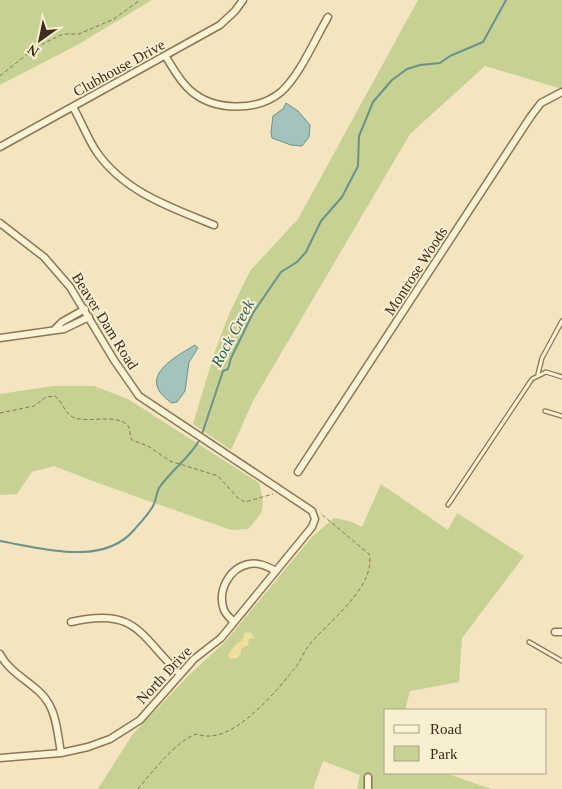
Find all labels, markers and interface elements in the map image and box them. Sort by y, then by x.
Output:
north arrow [15,15,65,65]
street label: Clubhouse Drive [70,36,168,100]
text: N [25,41,42,60]
street label: Montrose Woods [381,224,451,318]
street label: Beaver Dam Road [69,270,141,373]
water label: Rock Creek [207,296,258,371]
street label: North Drive [133,643,195,707]
legend [384,709,547,774]
text: Road [430,721,462,737]
text: Park [430,746,458,762]

